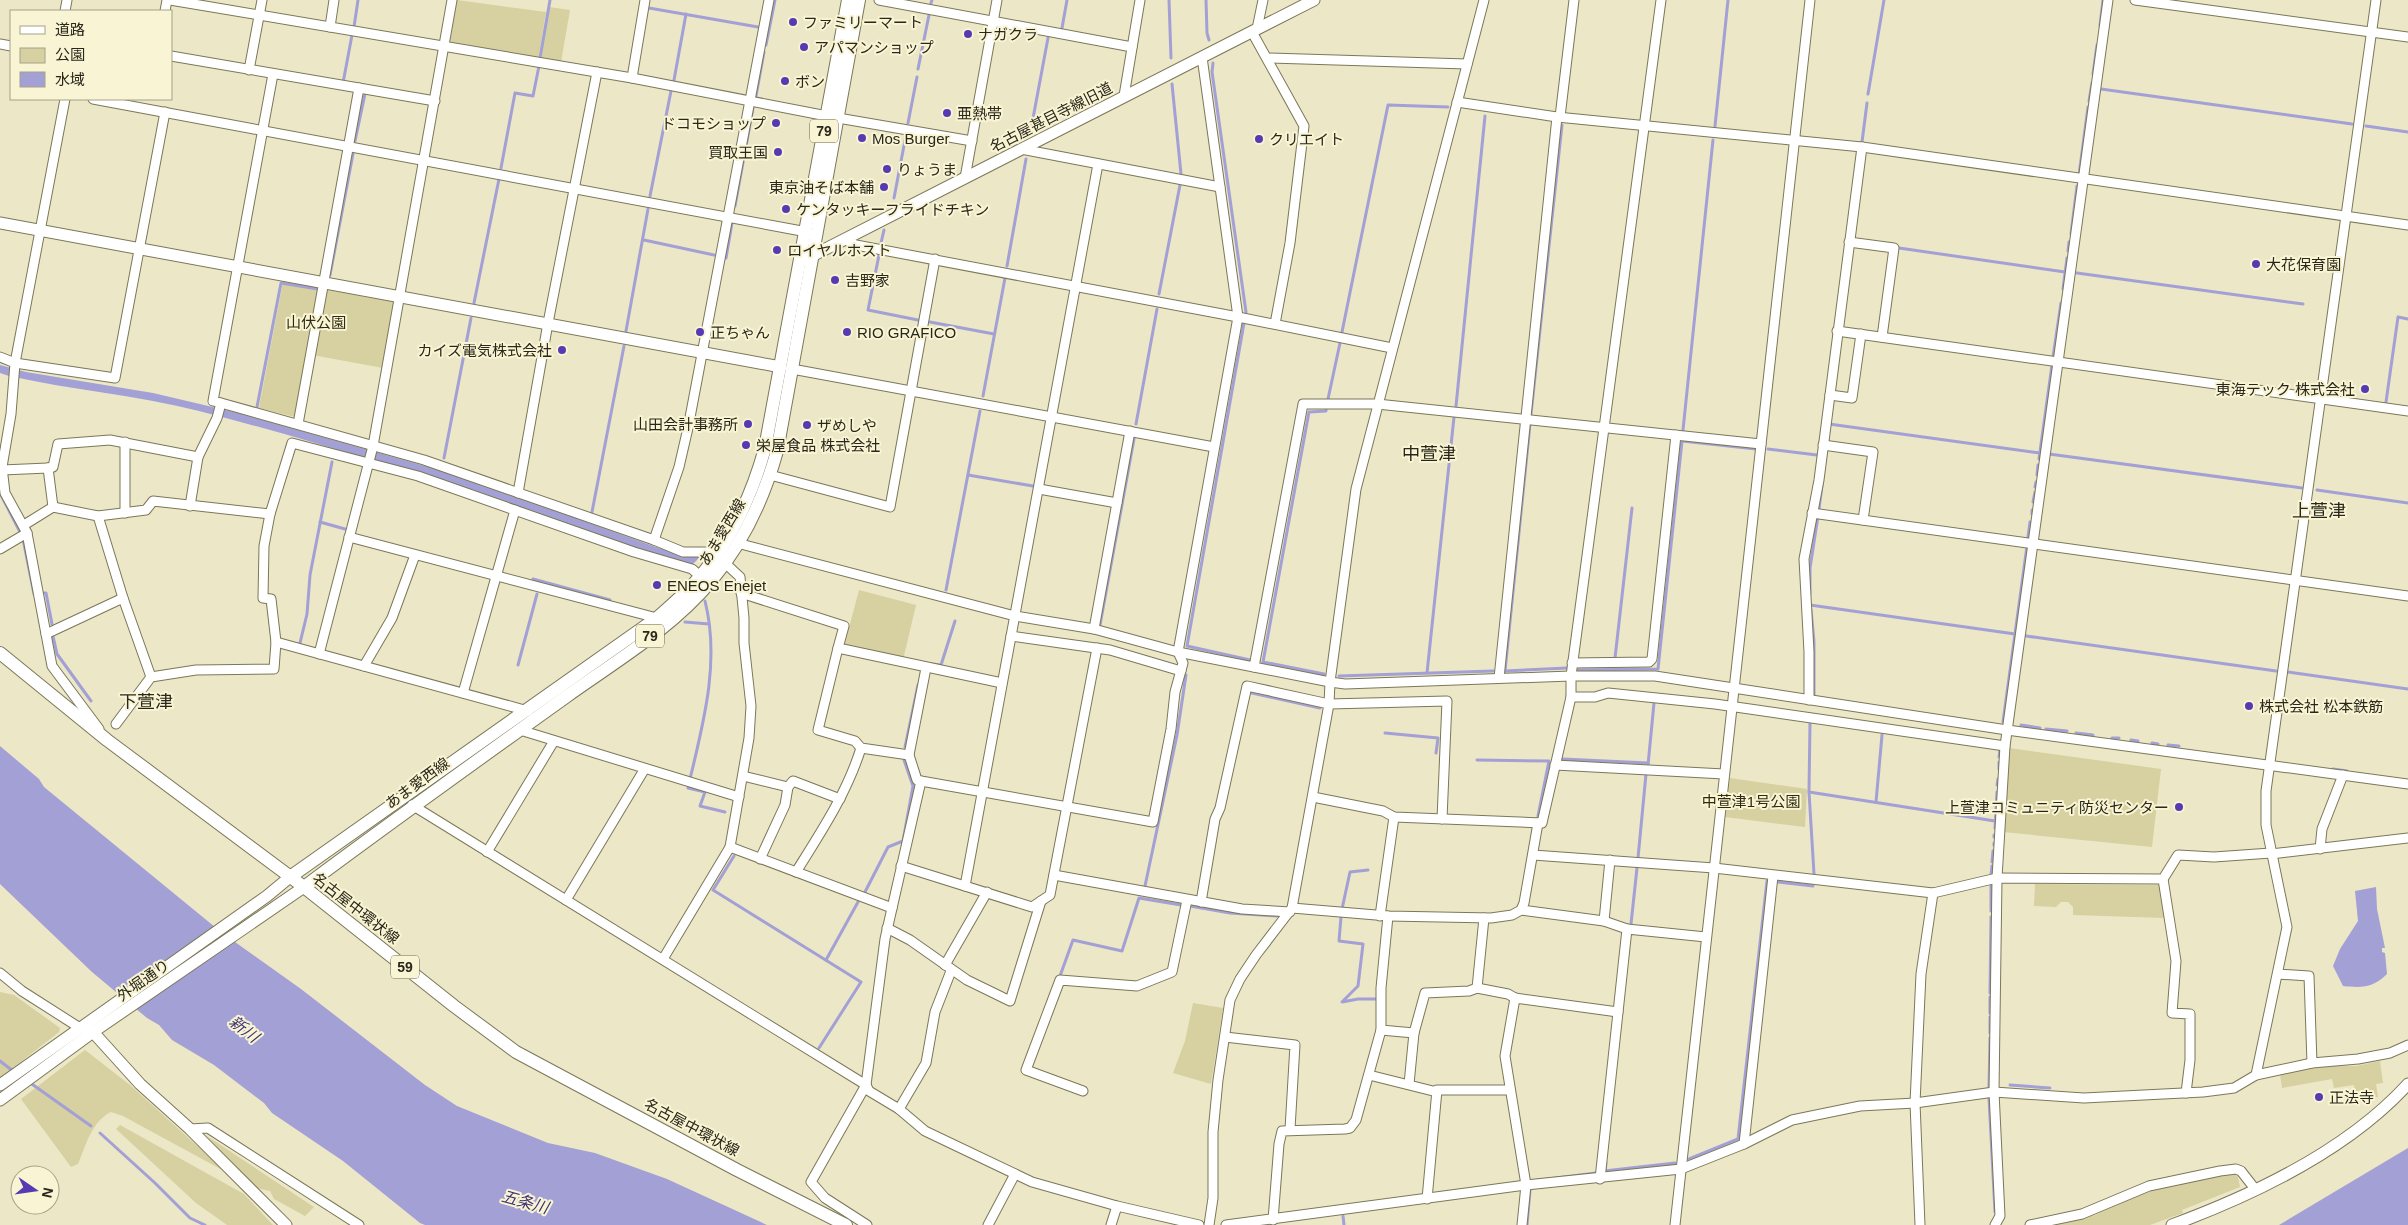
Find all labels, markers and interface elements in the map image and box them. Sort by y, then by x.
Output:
legend [10,10,172,100]
place label: ファミリーマート [803,14,923,31]
marker: ファミリーマート [787,16,799,28]
text: 道路 [55,21,85,38]
place label: ナガクラ [978,26,1038,43]
marker: ナガクラ [962,28,974,40]
place label: アパマンショップ [814,39,934,56]
marker: アパマンショップ [798,41,810,53]
text: 公園 [55,46,85,63]
text: 水域 [55,71,85,88]
place label: ボン [795,73,825,90]
marker: ボン [779,75,791,87]
street label: 名古屋甚目寺線旧道 [987,79,1115,155]
place label: 亜熱帯 [957,105,1002,122]
marker: 亜熱帯 [941,107,953,119]
place label: ドコモショップ [661,115,766,132]
marker: ドコモショップ [770,117,782,129]
road number: 79 [810,120,838,142]
place label: Mos Burger [872,130,950,147]
place label: クリエイト [1269,131,1344,148]
marker: Mos Burger [856,132,868,144]
marker: クリエイト [1253,133,1265,145]
place label: 買取王国 [708,144,768,161]
marker: 買取王国 [772,146,784,158]
place label: りょうま [897,161,957,178]
marker: りょうま [881,163,893,175]
place label: 東京油そば本舗 [769,179,874,196]
marker: 東京油そば本舗 [878,181,890,193]
place label: ケンタッキーフライドチキン [796,201,989,218]
marker: ケンタッキーフライドチキン [780,203,792,215]
place label: ロイヤルホスト [787,242,892,259]
marker: ロイヤルホスト [771,244,783,256]
place label: 大花保育園 [2266,256,2341,273]
marker: 大花保育園 [2250,258,2262,270]
place label: 吉野家 [845,272,890,289]
marker: 吉野家 [829,274,841,286]
park label: 山伏公園 [286,314,346,331]
place label: 正ちゃん [710,324,770,341]
place label: RIO GRAFICO [857,324,956,341]
marker: 正ちゃん [694,326,706,338]
marker: RIO GRAFICO [841,326,853,338]
place label: カイズ電気株式会社 [417,342,552,359]
marker: カイズ電気株式会社 [556,344,568,356]
place label: 東海テック 株式会社 [2216,381,2355,398]
marker: 東海テック 株式会社 [2359,383,2371,395]
place label: 山田会計事務所 [633,416,738,433]
place label: ザめしや [817,417,877,434]
marker: 山田会計事務所 [742,418,754,430]
marker: ザめしや [801,419,813,431]
place label: 栄屋食品 株式会社 [756,437,880,454]
marker: 栄屋食品 株式会社 [740,439,752,451]
district label: 中萱津 [1402,444,1456,464]
street label: あま愛西線 [695,495,749,569]
district label: 上萱津 [2292,501,2346,521]
place label: ENEOS Enejet [667,577,767,594]
marker: ENEOS Enejet [651,579,663,591]
road number: 79 [636,624,664,648]
district label: 下萱津 [119,692,173,712]
place label: 株式会社 松本鉄筋 [2259,698,2383,715]
marker: 株式会社 松本鉄筋 [2243,700,2255,712]
street label: あま愛西線 [382,754,452,812]
park label: 中萱津1号公園 [1702,793,1800,810]
place label: 上萱津コミュニティ防災センター [1945,799,2169,816]
marker: 上萱津コミュニティ防災センター [2173,801,2185,813]
street label: 名古屋中環状線 [309,869,403,947]
street label: 外堀通り [114,956,172,1004]
road number: 59 [391,956,419,979]
water label: 新川 [226,1013,263,1047]
place label: 正法寺 [2329,1089,2374,1106]
marker: 正法寺 [2313,1091,2325,1103]
street label: 名古屋中環状線 [642,1095,742,1159]
north arrow [10,1165,60,1215]
text: N [39,1186,57,1200]
water label: 五条川 [500,1188,552,1217]

